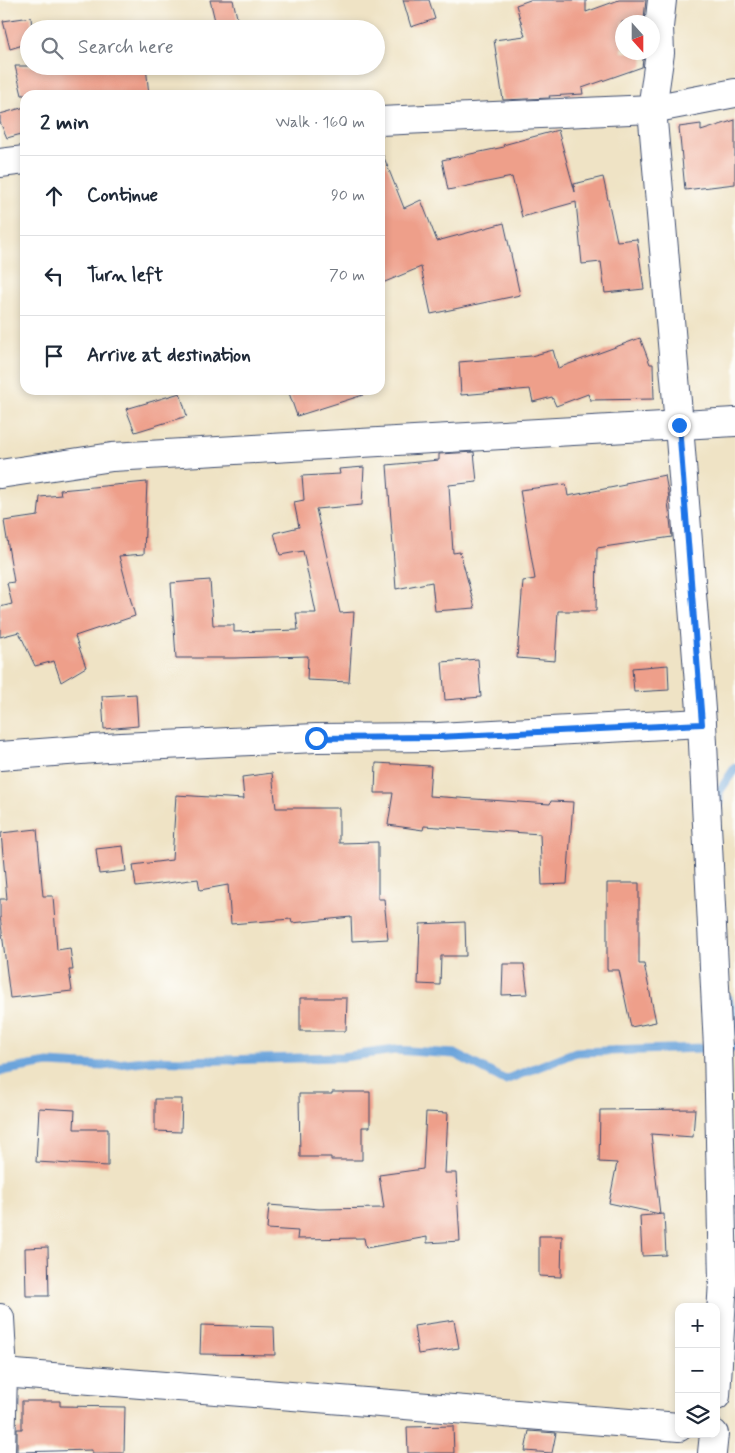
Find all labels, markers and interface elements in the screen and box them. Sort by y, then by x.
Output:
north arrow [615,15,660,60]
search box [20,20,385,75]
icon: search [38,34,66,62]
text: Search here [78,35,174,60]
text: 2 min [40,109,89,137]
text: Walk · 160 m [275,112,365,133]
icon: ahead [40,182,68,210]
text: Continue [87,183,158,208]
text: 90 m [331,185,365,206]
icon: left [40,262,68,290]
text: Turn left [87,263,163,288]
text: 70 m [329,265,365,286]
icon: arrive [40,342,68,370]
text: Arrive at destination [87,343,251,368]
route end [668,414,691,437]
route start [305,727,328,750]
map controls [675,1303,720,1438]
button: + [675,1303,720,1348]
button: − [675,1348,720,1393]
button: layers [675,1393,720,1438]

